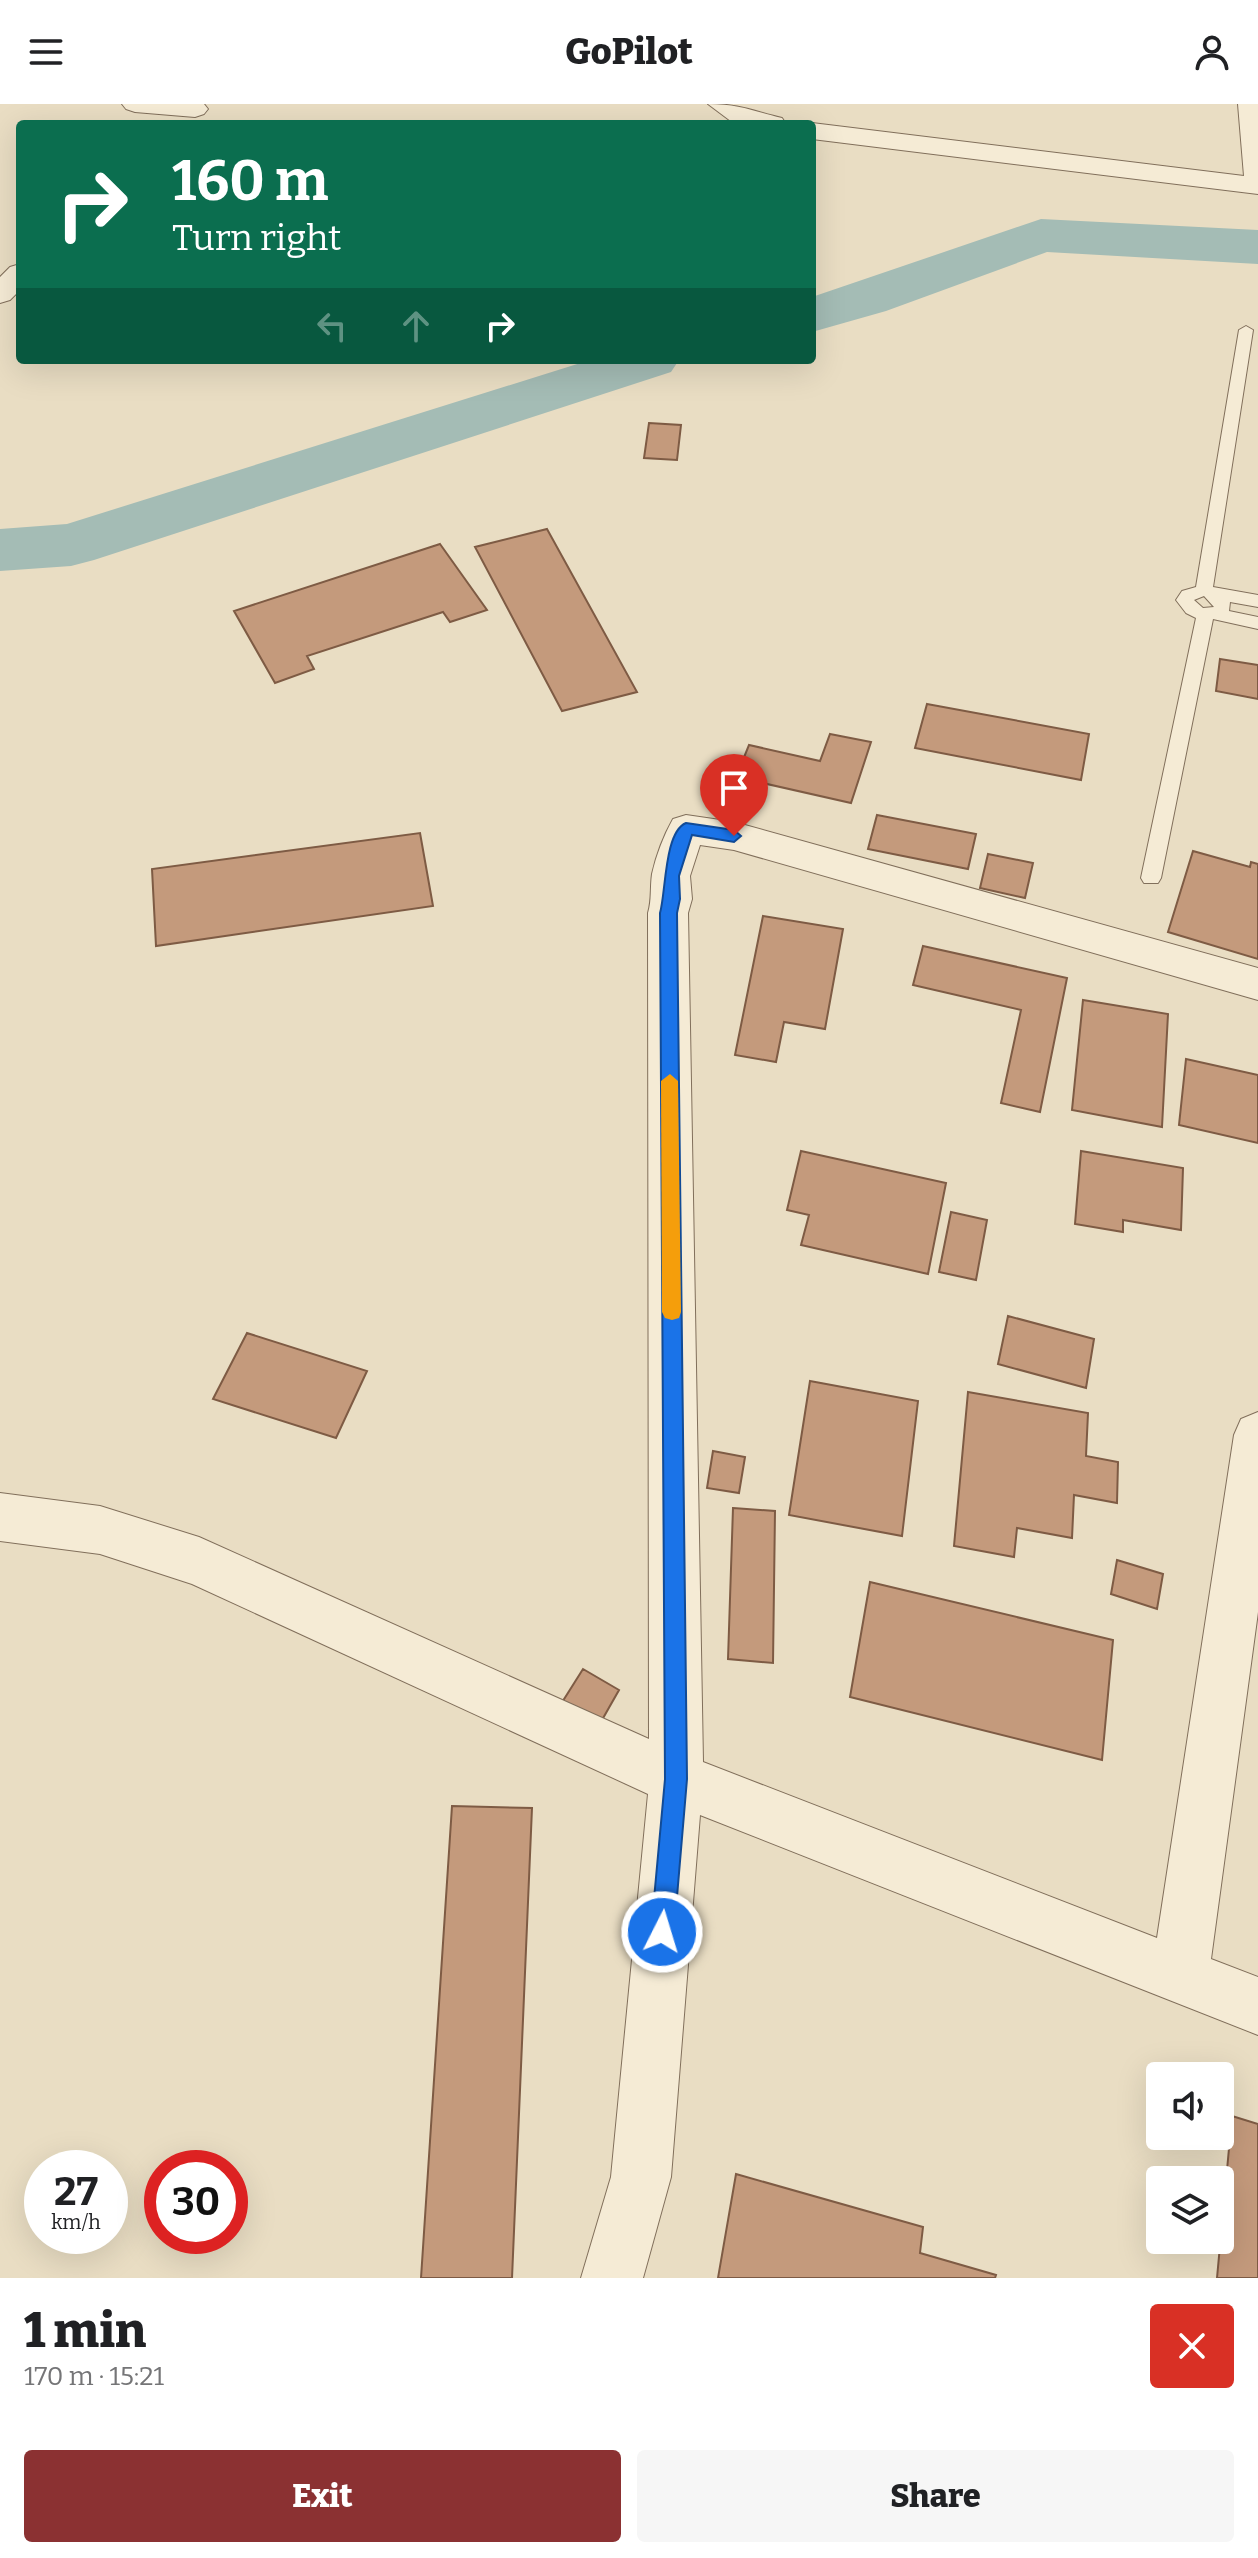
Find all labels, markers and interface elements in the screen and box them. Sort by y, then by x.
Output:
icon: menu [24,30,68,74]
text: GoPilot [565,30,693,74]
icon: person [1190,30,1234,74]
text: 160 m [172,148,328,215]
icon: right [40,152,144,256]
text: Turn right [172,216,341,260]
icon: left [310,304,354,348]
icon: ahead [394,304,438,348]
icon: right [478,304,522,348]
pin [700,754,768,836]
icon: arrive [712,766,756,810]
position arrow [620,1890,704,1974]
map controls [1146,2062,1234,2254]
button: sound [1146,2062,1234,2150]
speed limit sign: 30 [144,2150,248,2254]
button: layers [1146,2166,1234,2254]
text: 27 [54,2168,98,2216]
text: km/h [51,2210,101,2234]
text: 1 min [24,2302,146,2360]
button: close [1150,2304,1234,2388]
text: 170 m · 15:21 [24,2361,164,2392]
button: Exit [24,2450,621,2542]
button: Share [637,2450,1234,2542]

